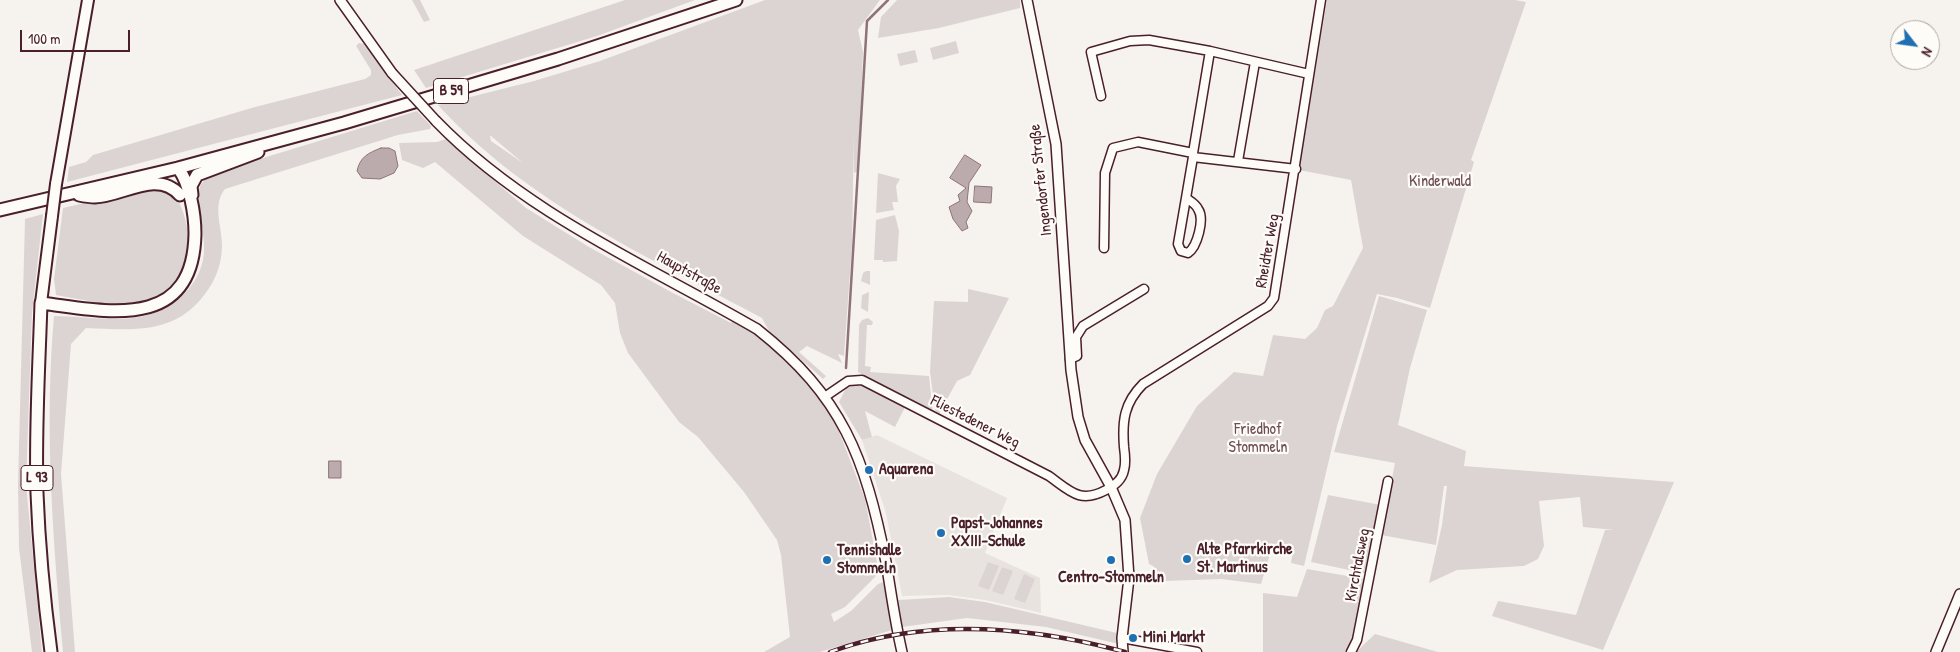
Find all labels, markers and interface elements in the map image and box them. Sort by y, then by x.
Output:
scale bar [22,20,132,52]
north arrow [1890,20,1940,70]
text: 100 m [28,28,61,49]
text: N [1917,44,1938,60]
road number: B 59 [434,78,468,104]
street label: Ingendorfer Straße [1026,123,1056,237]
park label: Kinderwald [1409,172,1471,192]
street label: Rheidter Weg [1252,212,1284,290]
street label: Hauptstraße [653,247,725,299]
street label: Fliestedener Weg [927,391,1023,453]
park label: Friedhof Stommeln [1229,420,1287,458]
place label: Aquarena [879,460,933,480]
marker: Aquarena [863,464,875,476]
road number: L 93 [21,466,53,490]
place label: Papst-Johannes XXIII-Schule [951,514,1042,552]
marker: Papst-Johannes XXIII-Schule [935,527,947,539]
street label: Kirchtalsweg [1342,527,1374,603]
place label: Alte Pfarrkirche St. Martinus [1197,540,1292,578]
place label: Tennishalle Stommeln [837,541,901,579]
marker: Alte Pfarrkirche St. Martinus [1181,553,1193,565]
marker: Tennishalle Stommeln [821,554,833,566]
marker: Centro-Stommeln [1105,554,1117,566]
place label: Centro-Stommeln [1058,568,1164,588]
place label: Mini Markt [1143,628,1205,648]
marker: Mini Markt [1127,632,1139,644]

